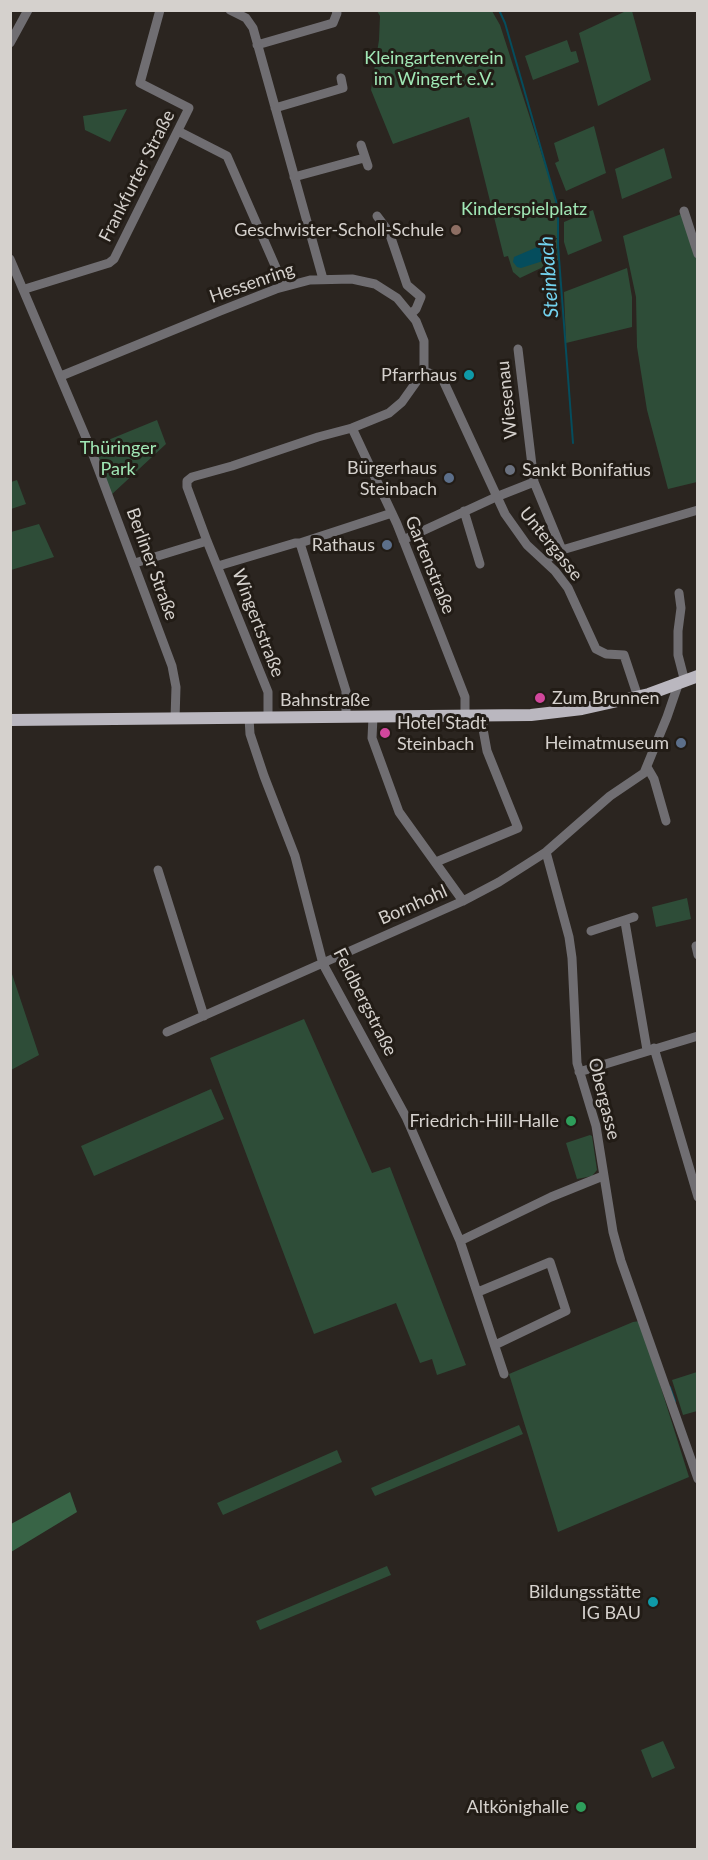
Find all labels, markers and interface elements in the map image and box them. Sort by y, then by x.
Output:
park label: Kleingartenverein im Wingert e.V. [364,47,504,90]
street label: Frankfurter Straße [94,106,180,246]
park label: Kinderspielplatz [461,198,587,220]
place label: Geschwister-Scholl-Schule [234,219,444,241]
marker: Geschwister-Scholl-Schule [449,223,463,237]
water label: Steinbach [534,235,564,319]
street label: Hessenring [207,258,297,308]
street label: Wiesenau [492,360,522,440]
place label: Pfarrhaus [381,364,457,386]
marker: Pfarrhaus [462,368,476,382]
park label: Thüringer Park [80,437,156,480]
place label: Bürgerhaus Steinbach [347,457,437,500]
place label: Sankt Bonifatius [522,459,651,481]
marker: Sankt Bonifatius [503,463,517,477]
marker: Bürgerhaus Steinbach [442,471,456,485]
street label: Untergasse [515,503,587,585]
street label: Berliner Straße [122,505,182,623]
street label: Gartenstraße [400,513,460,617]
place label: Rathaus [312,534,375,556]
marker: Rathaus [380,538,394,552]
street label: Wingertstraße [227,566,289,680]
place label: Zum Brunnen [552,687,660,709]
street label: Bahnstraße [280,689,370,711]
marker: Zum Brunnen [533,691,547,705]
place label: Hotel Stadt Steinbach [397,712,487,754]
marker: Hotel Stadt Steinbach [378,726,392,740]
place label: Heimatmuseum [545,732,669,754]
marker: Heimatmuseum [674,736,688,750]
street label: Bornhohl [375,880,451,930]
street label: Feldbergstraße [329,944,401,1060]
street label: Obergasse [583,1056,625,1142]
place label: Friedrich-Hill-Halle [409,1110,559,1132]
marker: Friedrich-Hill-Halle [564,1114,578,1128]
place label: Bildungsstätte IG BAU [529,1581,641,1624]
marker: Bildungsstätte IG BAU [646,1595,660,1609]
place label: Altkönighalle [467,1796,569,1818]
marker: Altkönighalle [574,1800,588,1814]

